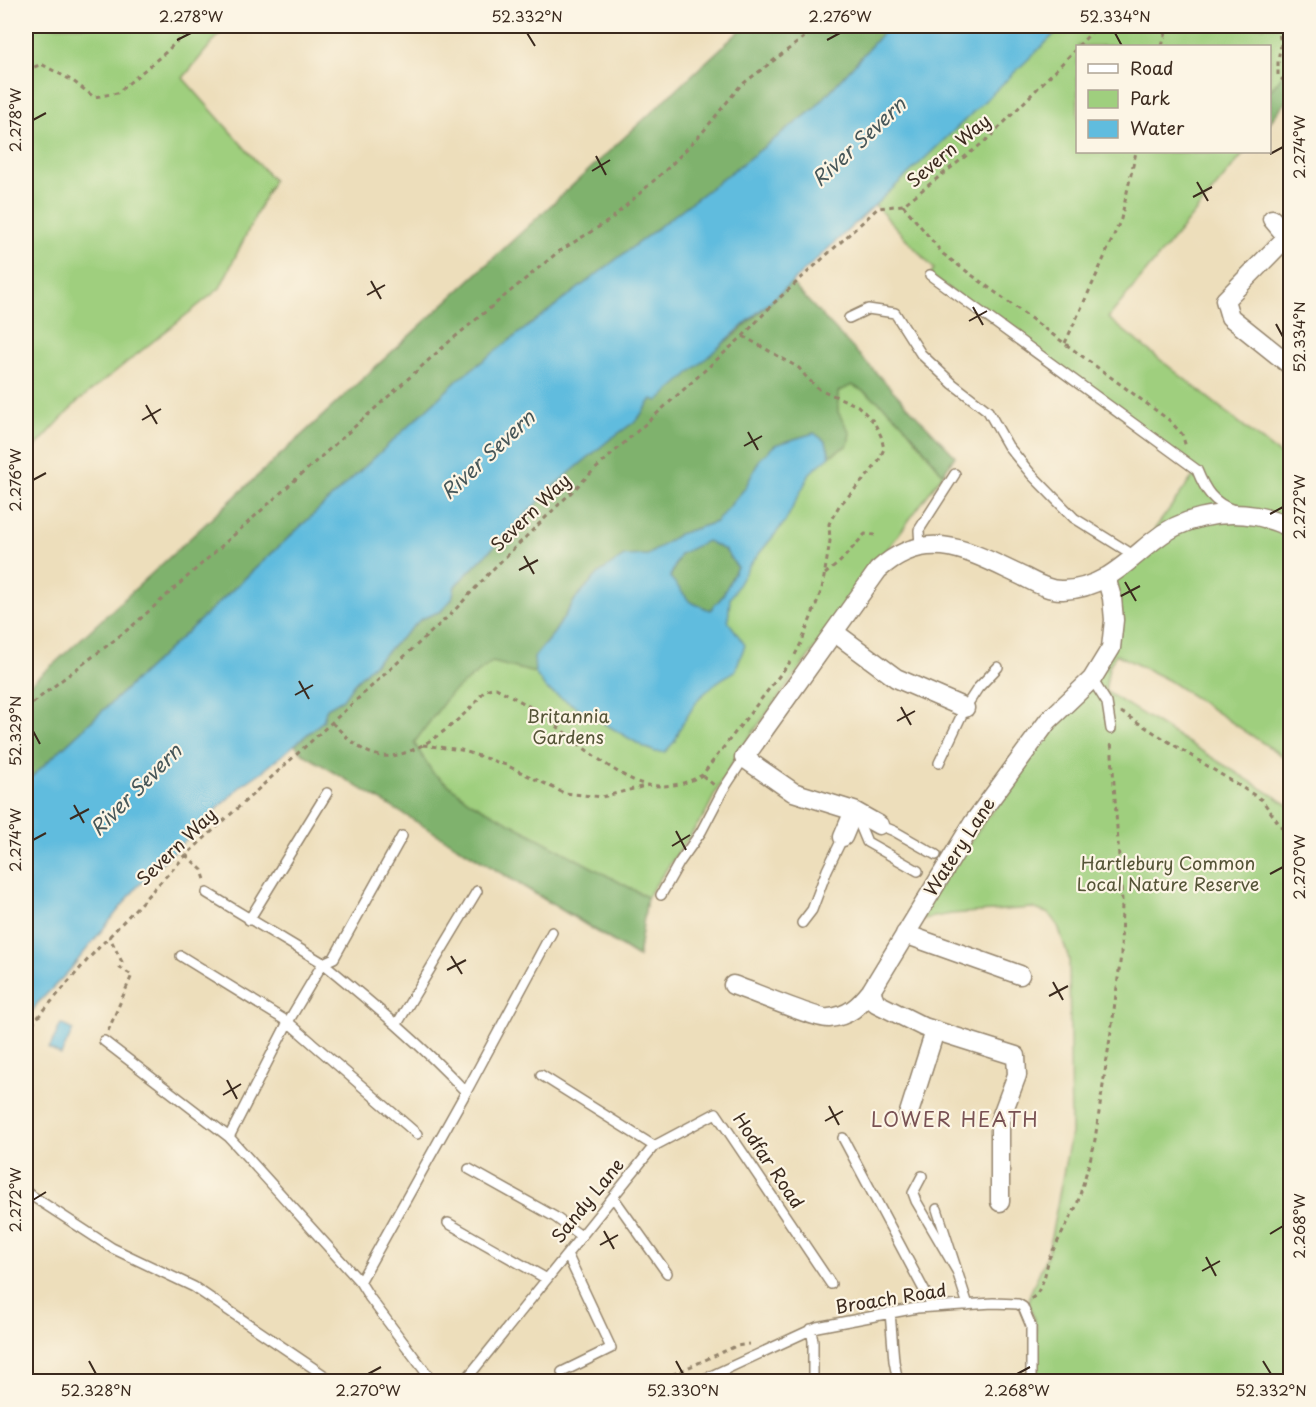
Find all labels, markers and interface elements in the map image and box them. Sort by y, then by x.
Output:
text: 2.278°W [159,4,224,27]
text: 52.332°N [491,4,563,27]
text: 2.276°W [808,4,872,27]
text: 52.334°N [1079,4,1151,27]
legend [1076,45,1271,153]
text: Road [1130,54,1174,81]
text: Park [1130,84,1170,111]
text: 2.278°W [3,87,26,152]
water label: River Severn [804,89,913,193]
street label: Severn Way [900,107,996,193]
text: Water [1130,114,1185,141]
text: 2.274°W [1287,114,1310,179]
text: 52.334°N [1287,301,1310,373]
water label: River Severn [433,402,542,506]
text: 2.276°W [3,448,26,512]
street label: Severn Way [484,467,576,557]
text: 2.272°W [1287,474,1310,540]
text: 52.329°N [3,696,26,766]
park label: Britannia Gardens [526,702,610,750]
water label: River Severn [82,735,189,842]
street label: Watery Lane [917,791,1001,901]
street label: Severn Way [130,801,222,891]
text: 2.274°W [3,807,26,872]
text: 2.270°W [1287,834,1310,900]
park label: Hartlebury Common Local Nature Reserve [1077,849,1259,897]
district label: LOWER HEATH [871,1104,1039,1134]
street label: Hodfar Road [727,1107,811,1214]
street label: Sandy Lane [544,1152,630,1248]
text: 2.272°W [3,1167,26,1233]
text: 2.268°W [1287,1193,1310,1259]
street label: Broach Road [833,1275,948,1320]
text: 52.328°N [60,1378,132,1401]
text: 2.270°W [335,1378,401,1401]
text: 52.330°N [647,1378,719,1401]
text: 2.268°W [984,1378,1050,1401]
text: 52.332°N [1235,1378,1307,1401]

